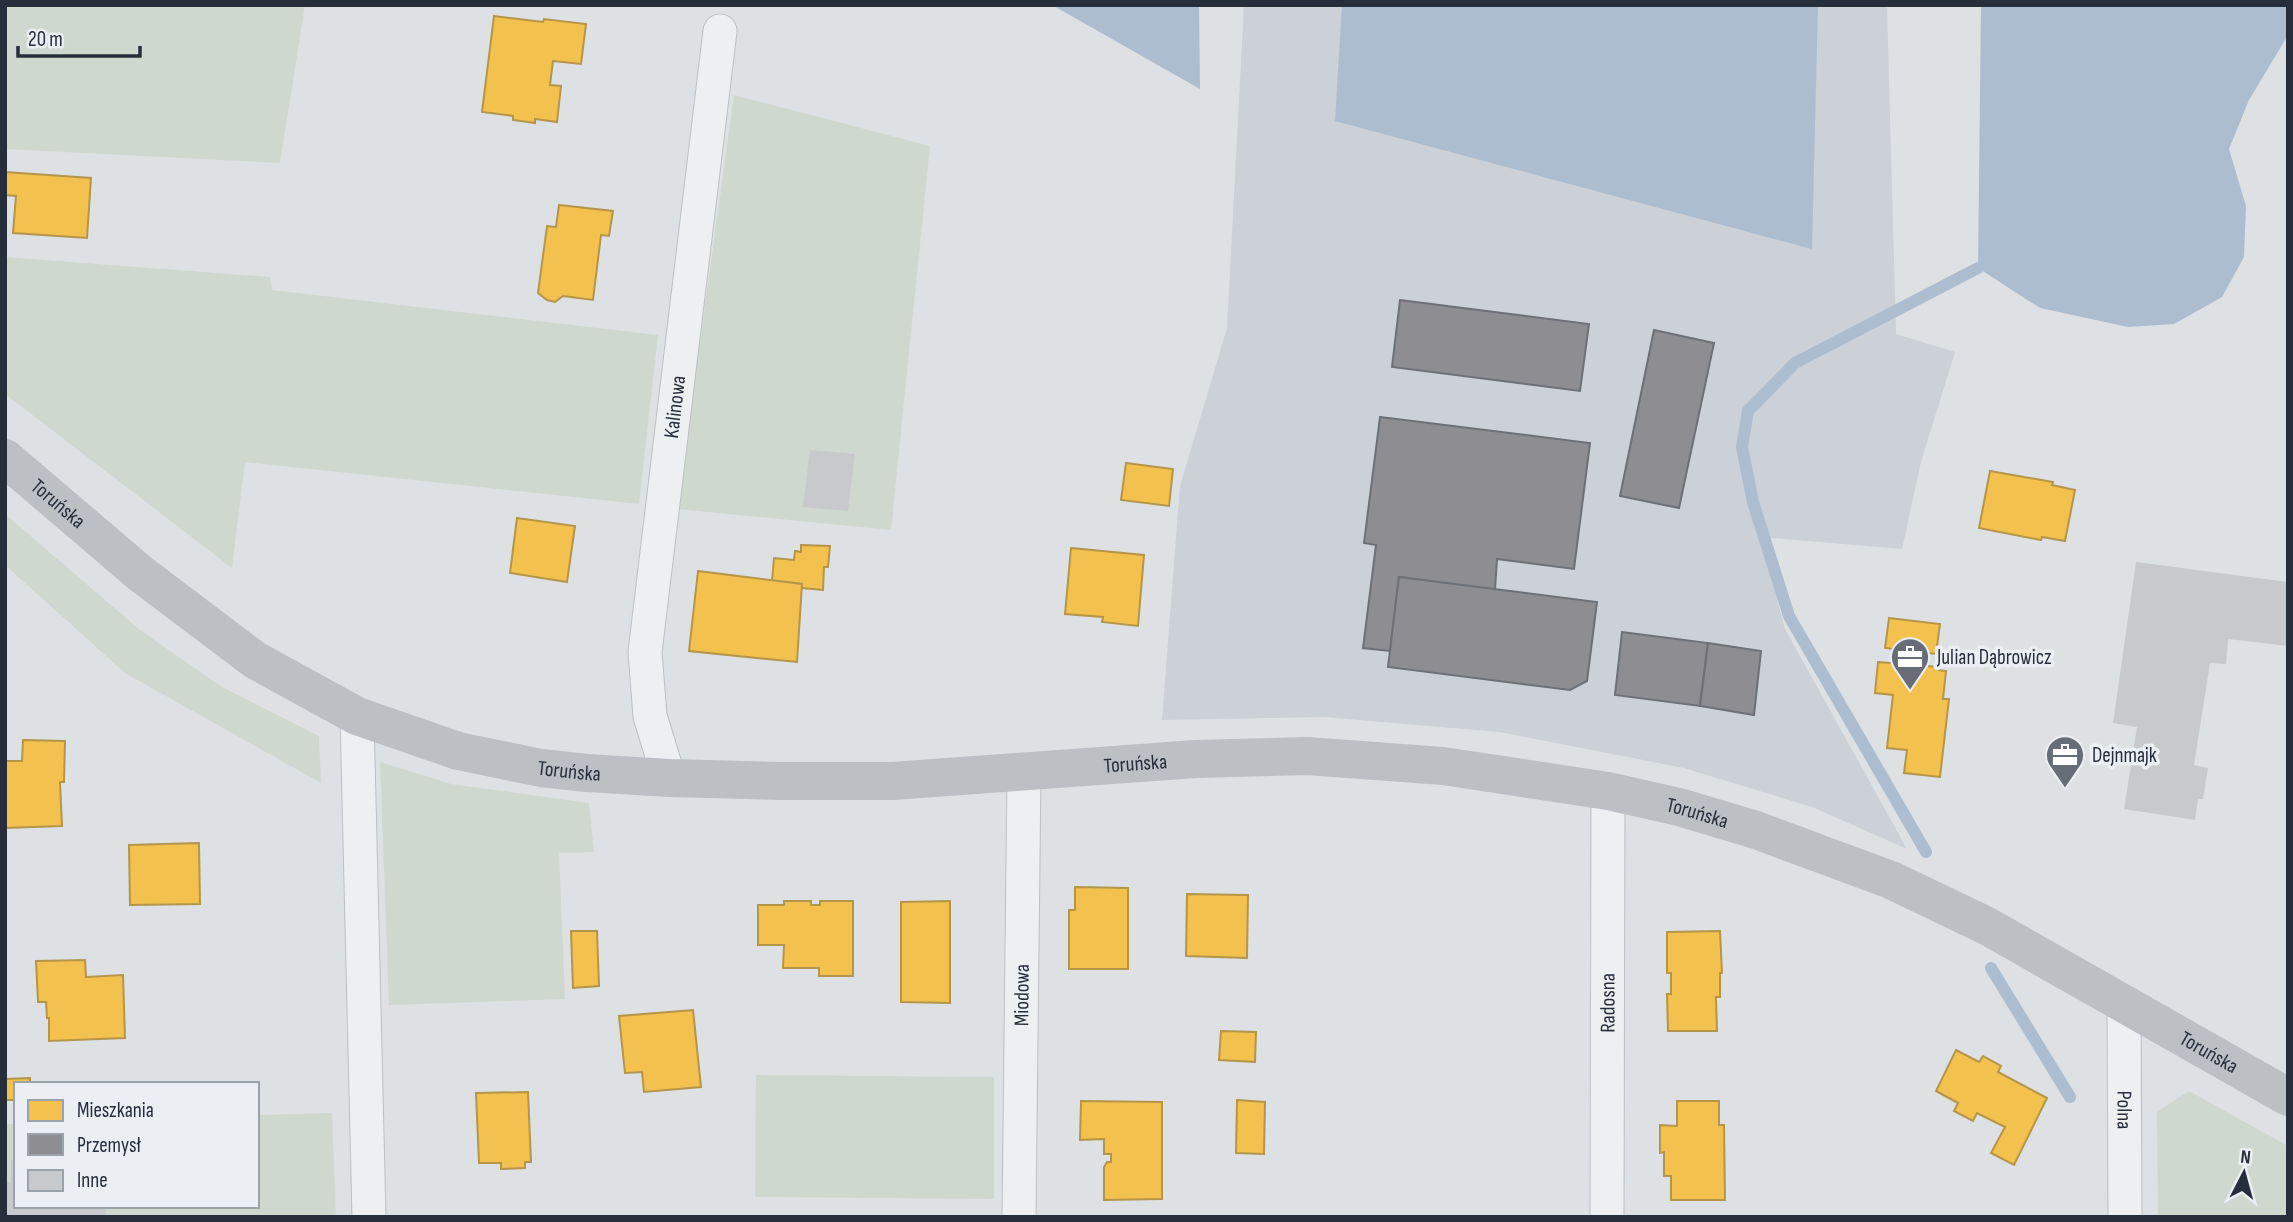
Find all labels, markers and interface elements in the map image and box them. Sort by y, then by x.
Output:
scale bar [18,14,140,58]
text: 20 m [28,27,63,52]
street label: Kalinowa [659,374,691,440]
street label: Toruńska [26,474,90,534]
office icon: Julian Dąbrowicz [1889,636,1931,691]
place label: Julian Dąbrowicz [1936,645,2052,670]
office icon: Dejnmajk [2044,734,2086,789]
place label: Dejnmajk [2092,743,2157,768]
street label: Toruńska [1103,749,1168,779]
street label: Toruńska [536,756,602,787]
street label: Toruńska [1664,793,1731,834]
street label: Miodowa [1009,964,1035,1026]
street label: Radosna [1595,973,1621,1033]
street label: Toruńska [2175,1026,2243,1079]
legend [14,1082,259,1208]
street label: Polna [2111,1091,2137,1129]
text: Mieszkania [77,1098,154,1123]
text: Przemysł [77,1133,141,1158]
north arrow [2209,1138,2279,1208]
text: N [2239,1146,2252,1170]
text: Inne [77,1168,108,1193]

